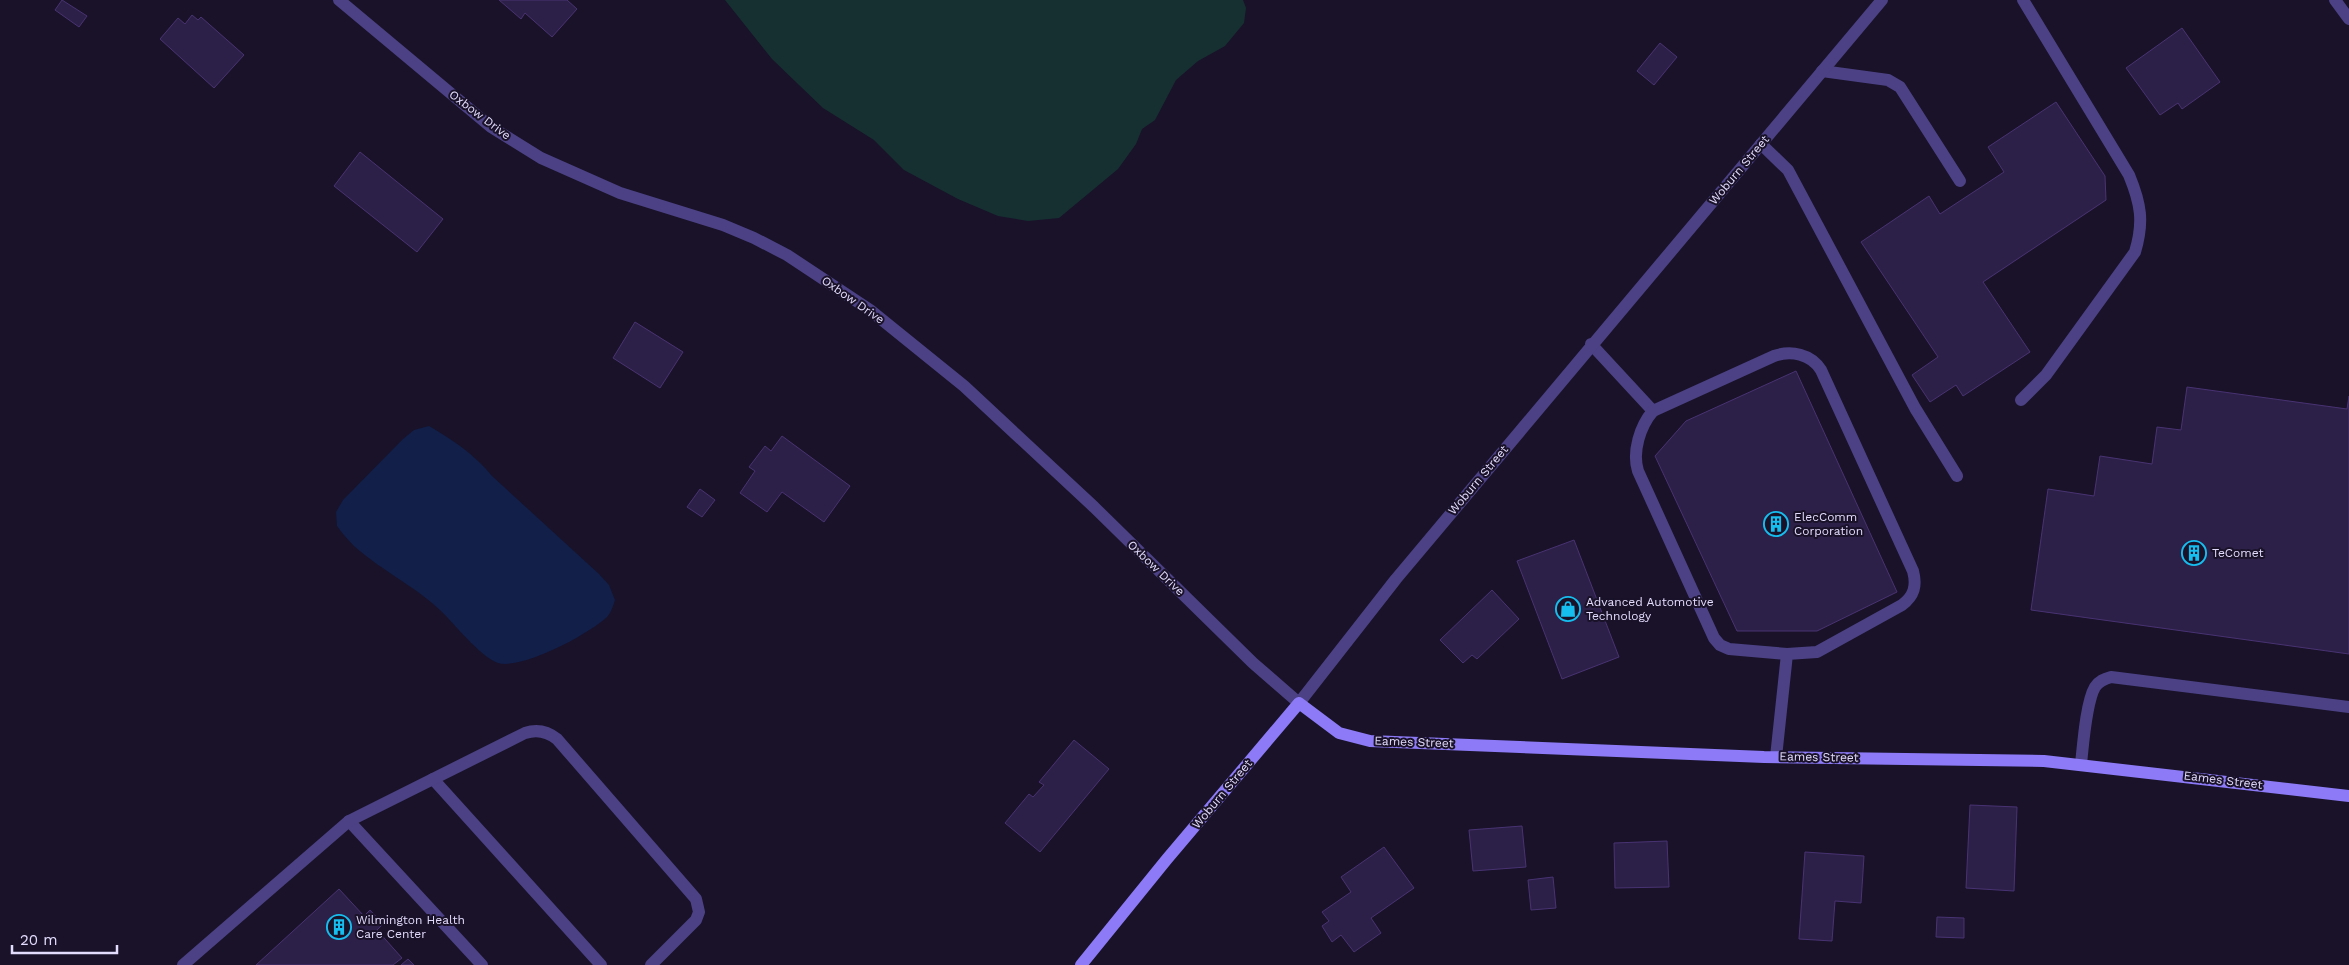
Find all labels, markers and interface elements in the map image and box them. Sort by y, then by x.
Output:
street label: Oxbow Drive [446,87,514,143]
street label: Woburn Street [1706,133,1772,207]
street label: Oxbow Drive [819,273,887,327]
street label: Woburn Street [1445,443,1511,517]
place label: ElecComm Corporation [1794,510,1863,538]
building icon: ElecComm Corporation [1763,511,1789,537]
street label: Oxbow Drive [1125,537,1187,599]
building icon: TeComet [2181,540,2207,566]
place label: TeComet [2212,546,2264,560]
place label: Advanced Automotive Technology [1586,595,1714,623]
shop icon: Advanced Automotive Technology [1555,596,1581,622]
street label: Eames Street [1374,734,1454,750]
street label: Eames Street [1779,749,1859,765]
street label: Woburn Street [1189,757,1255,831]
street label: Eames Street [2183,768,2263,792]
place label: Wilmington Health Care Center [356,913,465,941]
building icon: Wilmington Health Care Center [326,914,352,940]
scale bar [12,922,118,954]
text: 20 m [20,931,58,949]

